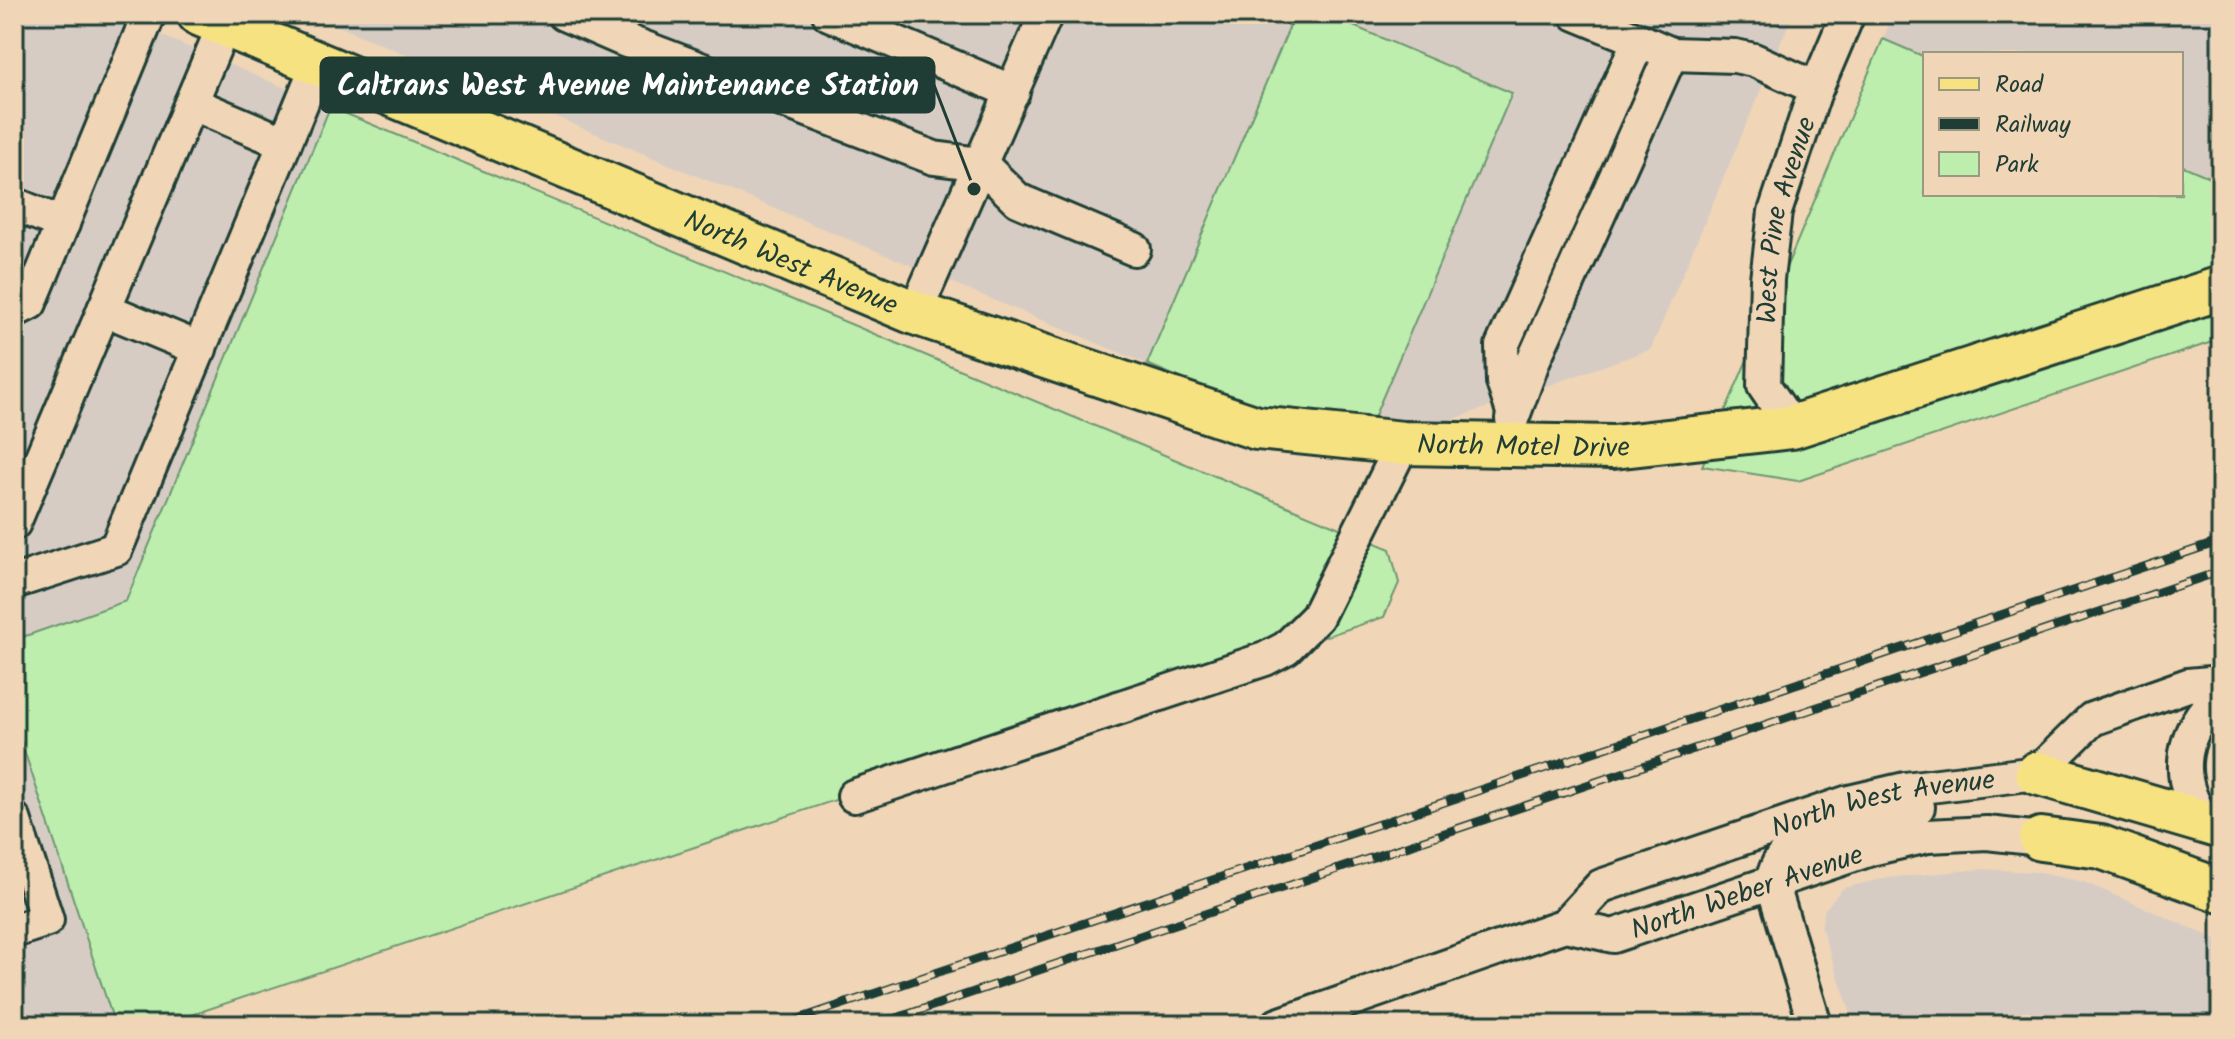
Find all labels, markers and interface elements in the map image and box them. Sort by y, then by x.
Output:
legend [1923,52,2183,196]
callout: Caltrans West Avenue Maintenance Station [321,58,934,112]
text: Caltrans West Avenue Maintenance Station [337,63,919,111]
text: Road [1995,66,2044,105]
text: Railway [1995,106,2071,145]
street label: West Pine Avenue [1746,111,1830,324]
text: Park [1995,146,2039,185]
street label: North West Avenue [676,199,905,329]
street label: North Motel Drive [1417,423,1633,472]
street label: North West Avenue [1765,758,1998,852]
street label: North Weber Avenue [1625,833,1870,953]

